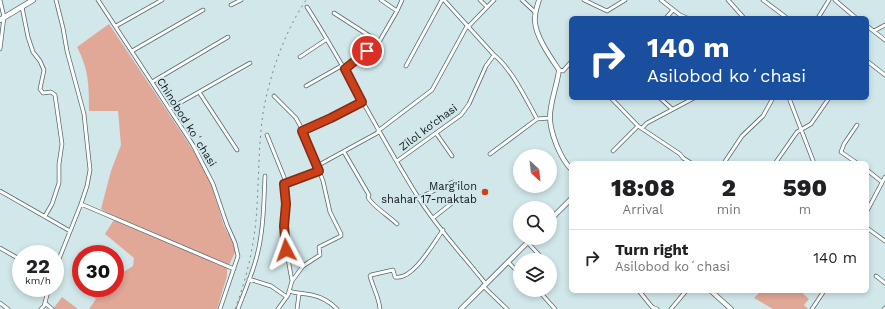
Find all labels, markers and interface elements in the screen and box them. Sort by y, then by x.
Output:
text: 140 m [647,31,730,64]
icon: right [581,32,633,84]
pin [350,34,384,68]
icon: arrive [356,40,378,62]
text: Asilobod koʻchasi [647,65,806,86]
street label: Chinobod koʻchasi [154,76,219,169]
street label: Zilol ko‘chasi [397,101,460,153]
north arrow [513,149,557,193]
map controls [513,149,557,297]
text: 18:08 [611,174,675,202]
text: 2 [722,174,736,202]
text: 590 [783,174,827,202]
place label: Marg'ilon shahar 17-maktab [381,180,477,206]
marker: Marg'ilon shahar 17-maktab [480,187,490,197]
button: search [513,201,557,245]
text: Arrival [623,202,663,217]
text: min [717,202,741,217]
text: m [799,202,811,217]
position arrow [265,229,307,271]
text: Turn right [615,241,688,259]
speed limit sign: 30 [72,245,124,297]
icon: right [581,247,603,269]
text: 140 m [813,249,857,267]
button: layers [513,253,557,297]
text: 22 [26,254,50,278]
text: Asilobod koʻchasi [615,259,730,274]
text: km/h [25,275,51,286]

